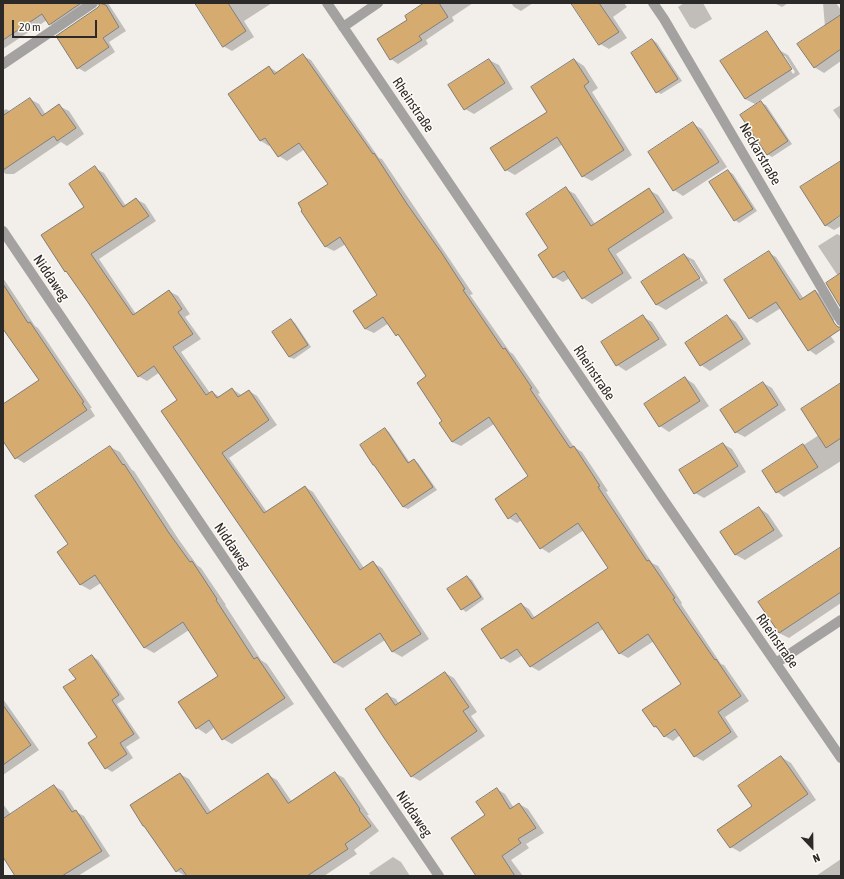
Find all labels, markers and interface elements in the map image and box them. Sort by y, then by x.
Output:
scale bar [14,12,99,38]
text: 20 m [19,20,41,34]
street label: Rheinstraße [389,74,437,136]
street label: Neckarstraße [736,120,784,188]
street label: Niddaweg [30,252,72,304]
street label: Rheinstraße [570,342,618,404]
street label: Niddaweg [211,520,253,572]
street label: Rheinstraße [752,611,802,671]
street label: Niddaweg [393,788,435,840]
north arrow [792,827,832,867]
text: N [811,851,822,865]

